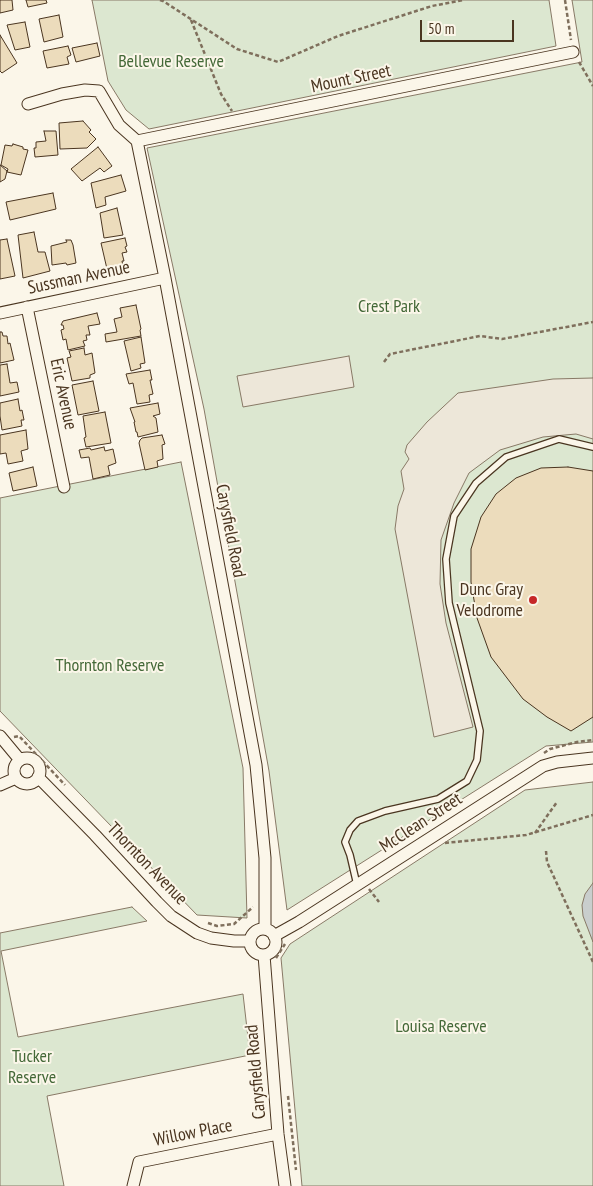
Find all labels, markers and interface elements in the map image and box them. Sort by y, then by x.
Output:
scale bar [423,10,517,42]
text: 50 m [428,19,454,38]
park label: Bellevue Reserve [118,51,224,73]
street label: Mount Street [309,60,393,98]
street label: Sussman Avenue [26,257,132,299]
park label: Crest Park [358,296,420,318]
street label: Eric Avenue [45,356,81,432]
street label: Carysfield Road [210,482,250,580]
place label: Dunc Gray Velodrome [456,579,523,622]
marker: Dunc Gray Velodrome [527,594,539,606]
park label: Thornton Reserve [55,655,165,677]
street label: McClean Street [376,788,466,858]
street label: Thornton Avenue [102,818,192,910]
park label: Louisa Reserve [395,1016,487,1038]
street label: Carysfield Road [241,1024,271,1120]
park label: Tucker Reserve [8,1046,56,1088]
street label: Willow Place [152,1115,234,1151]

